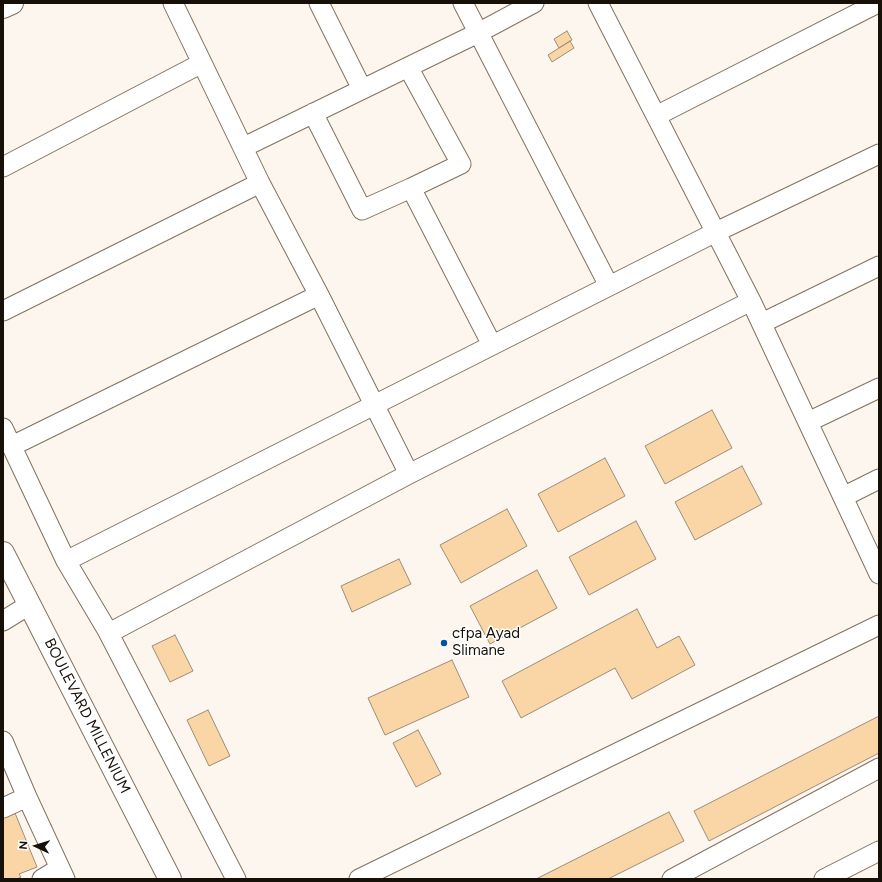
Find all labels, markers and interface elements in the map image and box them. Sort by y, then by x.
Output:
place label: cfpa Ayad Slimane [452,625,520,660]
street label: BOULEVARD MILLENIUM [40,635,134,797]
marker: cfpa Ayad Slimane [439,638,449,648]
north arrow [16,826,56,866]
text: N [17,840,30,850]

